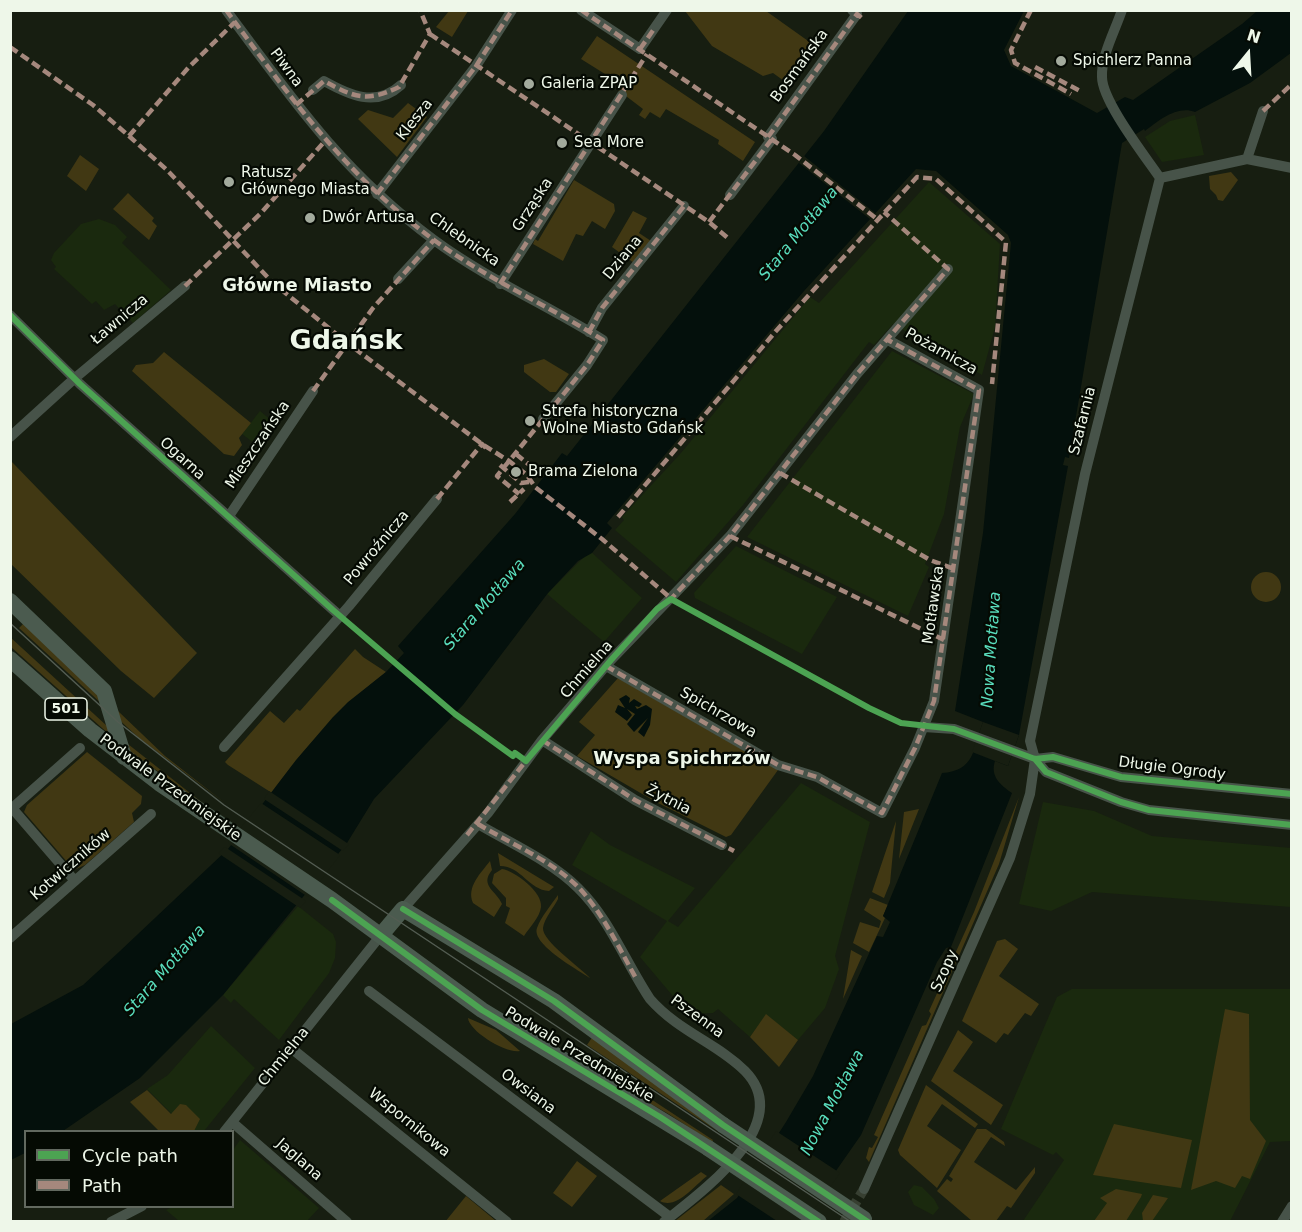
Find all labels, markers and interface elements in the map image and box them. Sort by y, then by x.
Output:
north arrow [1218,24,1278,84]
text: N [1244,25,1263,48]
street label: Bosmańska [767,26,833,106]
street label: Piwna [266,45,306,91]
place label: Spichlerz Panna [1073,52,1192,70]
marker: Spichlerz Panna [1054,54,1068,68]
place label: Galeria ZPAP [541,75,637,93]
marker: Galeria ZPAP [522,77,536,91]
street label: Klesza [393,96,437,144]
place label: Sea More [574,134,644,152]
marker: Sea More [555,136,569,150]
place label: Ratusz Głównego Miasta [241,164,370,199]
marker: Ratusz Głównego Miasta [222,175,236,189]
street label: Grząska [509,175,557,235]
water label: Stara Motława [755,183,843,285]
place label: Dwór Artusa [322,209,415,227]
street label: Chlebnicka [425,209,503,271]
marker: Dwór Artusa [303,211,317,225]
street label: Dziana [600,232,646,284]
district label: Główne Miasto [222,275,372,297]
street label: Ławnicza [88,291,152,349]
street label: Pożarnicza [902,325,980,379]
district label: Gdańsk [290,326,402,358]
street label: Szafarnia [1066,385,1100,457]
street label: Mieszczańska [222,398,294,492]
place label: Strefa historyczna Wolne Miasto Gdańsk [542,403,703,438]
marker: Strefa historyczna Wolne Miasto Gdańsk [523,414,537,428]
street label: Ogarna [155,434,209,484]
place label: Brama Zielona [528,463,638,481]
marker: Brama Zielona [509,465,523,479]
street label: Powroźnicza [341,507,413,589]
water label: Stara Motława [440,555,530,655]
street label: Motławska [920,565,948,645]
water label: Nowa Motława [978,591,1006,709]
street label: Chmielna [557,637,617,703]
street label: Spichrzowa [676,684,760,742]
road number: 501 [45,698,87,720]
street label: Podwale Przedmiejskie [96,731,244,845]
district label: Wyspa Spichrzów [593,748,771,770]
street label: Długie Ogrody [1117,754,1227,784]
street label: Żytnia [643,781,693,819]
street label: Kotwiczników [27,825,115,905]
water label: Stara Motława [120,921,210,1021]
street label: Szopy [928,947,962,995]
street label: Pszenna [667,992,727,1042]
street label: Podwale Przedmiejskie [501,1003,657,1107]
street label: Chmielna [255,1024,313,1090]
water label: Nowa Motława [797,1047,869,1159]
street label: Owsiana [497,1066,559,1118]
street label: Wspornikowa [365,1085,453,1161]
legend [24,1130,234,1208]
street label: Jaglana [272,1135,326,1185]
text: Cycle path [82,1145,178,1166]
text: Path [82,1175,122,1196]

